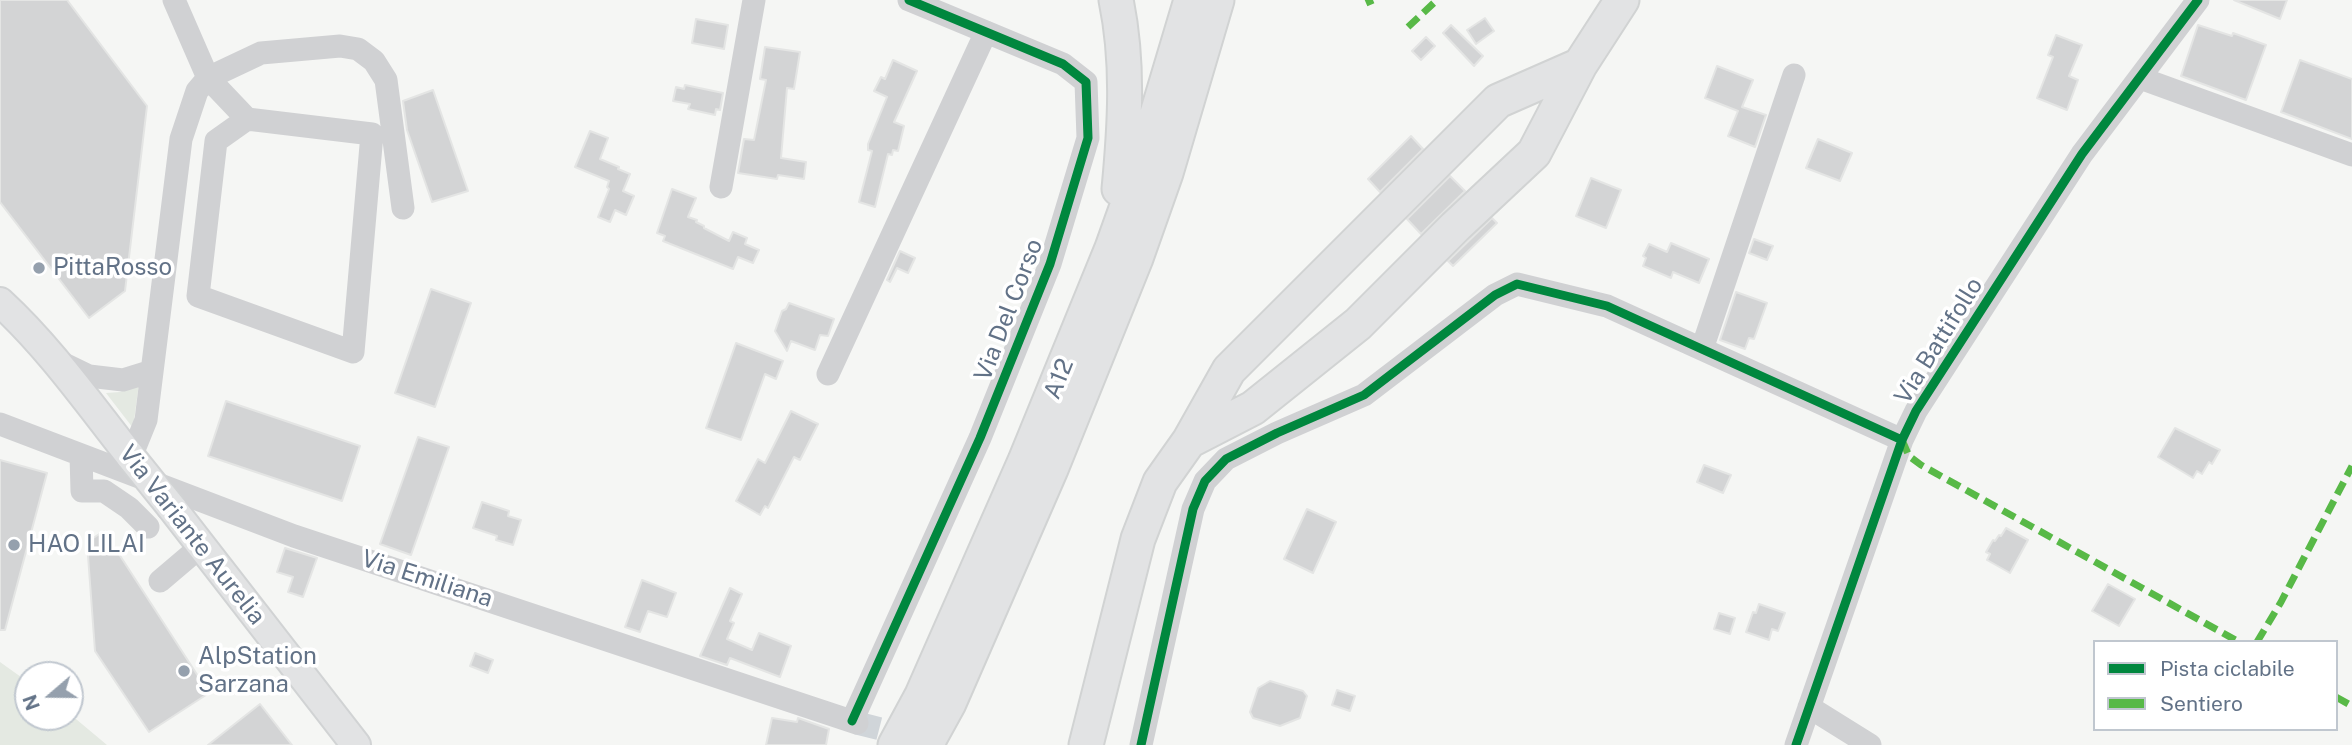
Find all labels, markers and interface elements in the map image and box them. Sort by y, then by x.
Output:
street label: Via Del Corso [969,235,1049,385]
place label: PittaRosso [53,254,172,282]
marker: PittaRosso [31,260,47,276]
street label: Via Battifollo [1889,273,1989,409]
street label: A12 [1038,355,1080,403]
street label: Via Variante Aurelia [113,439,271,631]
place label: HAO LILAI [28,531,145,559]
marker: HAO LILAI [6,537,22,553]
street label: Via Emiliana [358,544,496,614]
legend [2093,640,2338,731]
place label: AlpStation Sarzana [198,643,317,699]
text: Pista ciclabile [2160,656,2295,681]
north arrow [14,661,84,731]
marker: AlpStation Sarzana [176,663,192,679]
text: Sentiero [2160,691,2243,716]
text: N [18,692,44,713]

